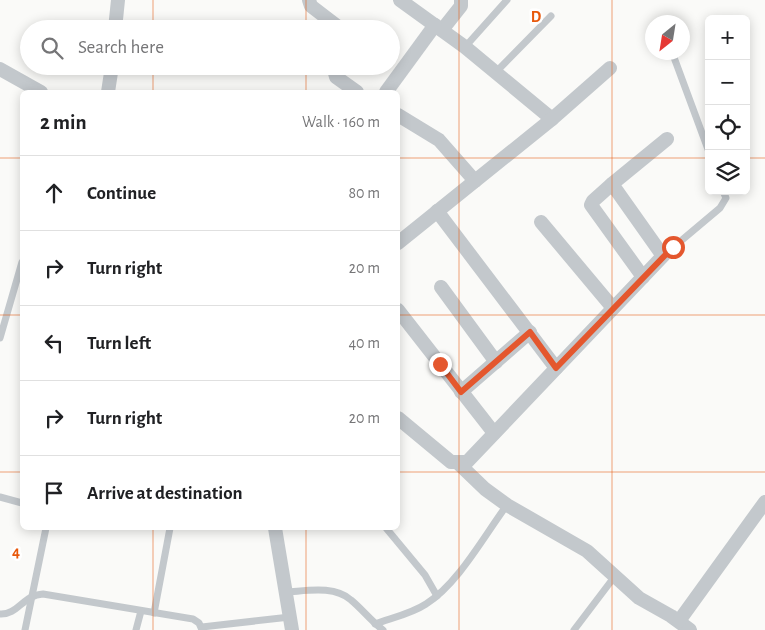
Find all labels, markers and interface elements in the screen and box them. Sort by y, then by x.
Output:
text: D [531,9,542,25]
north arrow [645,15,690,60]
map controls [705,15,750,195]
button: + [705,15,750,60]
search box [20,20,400,75]
icon: search [38,34,66,62]
text: Search here [78,38,164,57]
button: − [705,60,750,105]
button: locate [705,105,750,150]
text: 2 min [40,112,87,133]
text: Walk · 160 m [302,114,380,130]
button: layers [705,150,750,195]
icon: ahead [40,179,68,207]
text: Continue [87,184,156,203]
text: 80 m [349,185,380,201]
route start [662,236,685,259]
icon: right [40,254,68,282]
text: Turn right [87,259,162,278]
text: 20 m [349,260,380,276]
icon: left [40,329,68,357]
text: Turn left [87,334,151,353]
text: 40 m [348,335,380,351]
route end [429,353,452,376]
icon: right [40,404,68,432]
text: Turn right [87,409,162,428]
text: 20 m [349,410,380,426]
icon: arrive [40,479,68,507]
text: Arrive at destination [87,484,243,503]
text: 4 [12,544,20,560]

